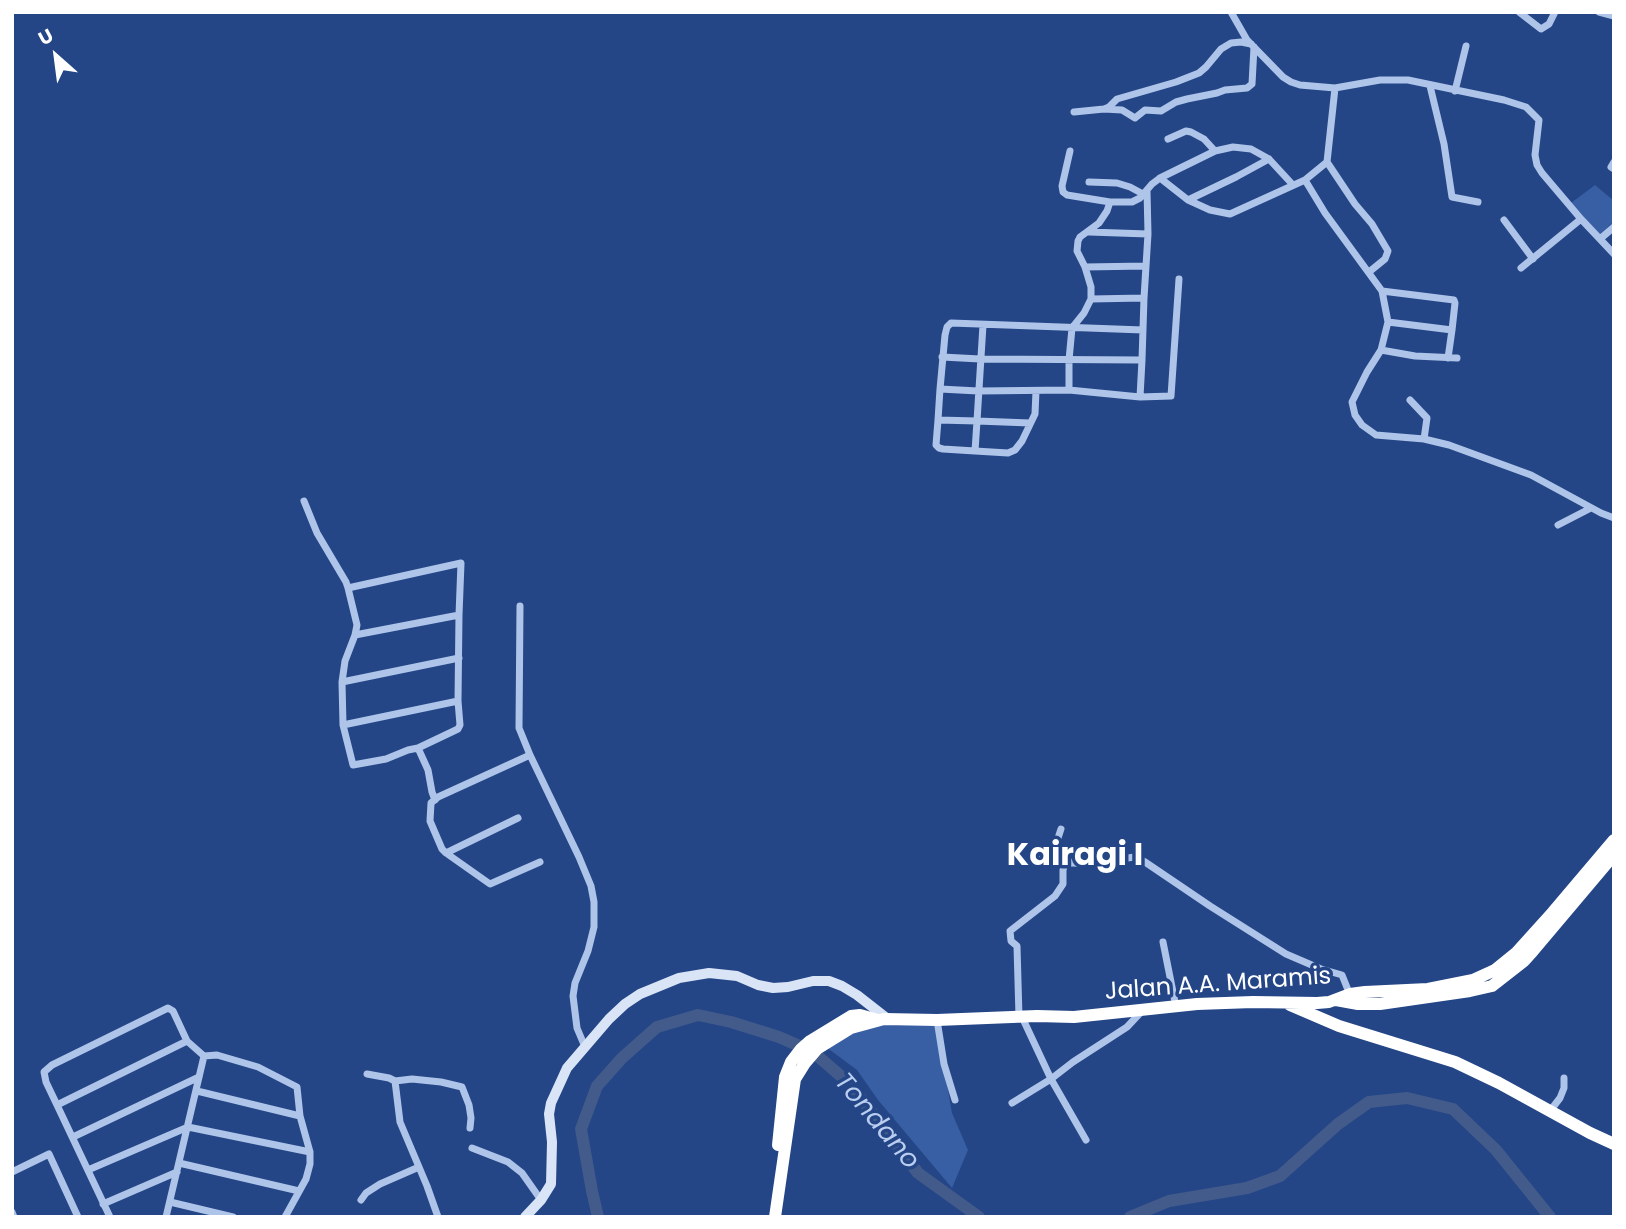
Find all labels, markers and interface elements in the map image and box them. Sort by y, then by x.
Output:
north arrow [21,21,91,91]
text: U [34,22,58,52]
district label: Kairagi I [1007,838,1143,876]
street label: Jalan A.A. Maramis [1104,963,1332,1007]
water label: Tondano [827,1068,925,1176]

